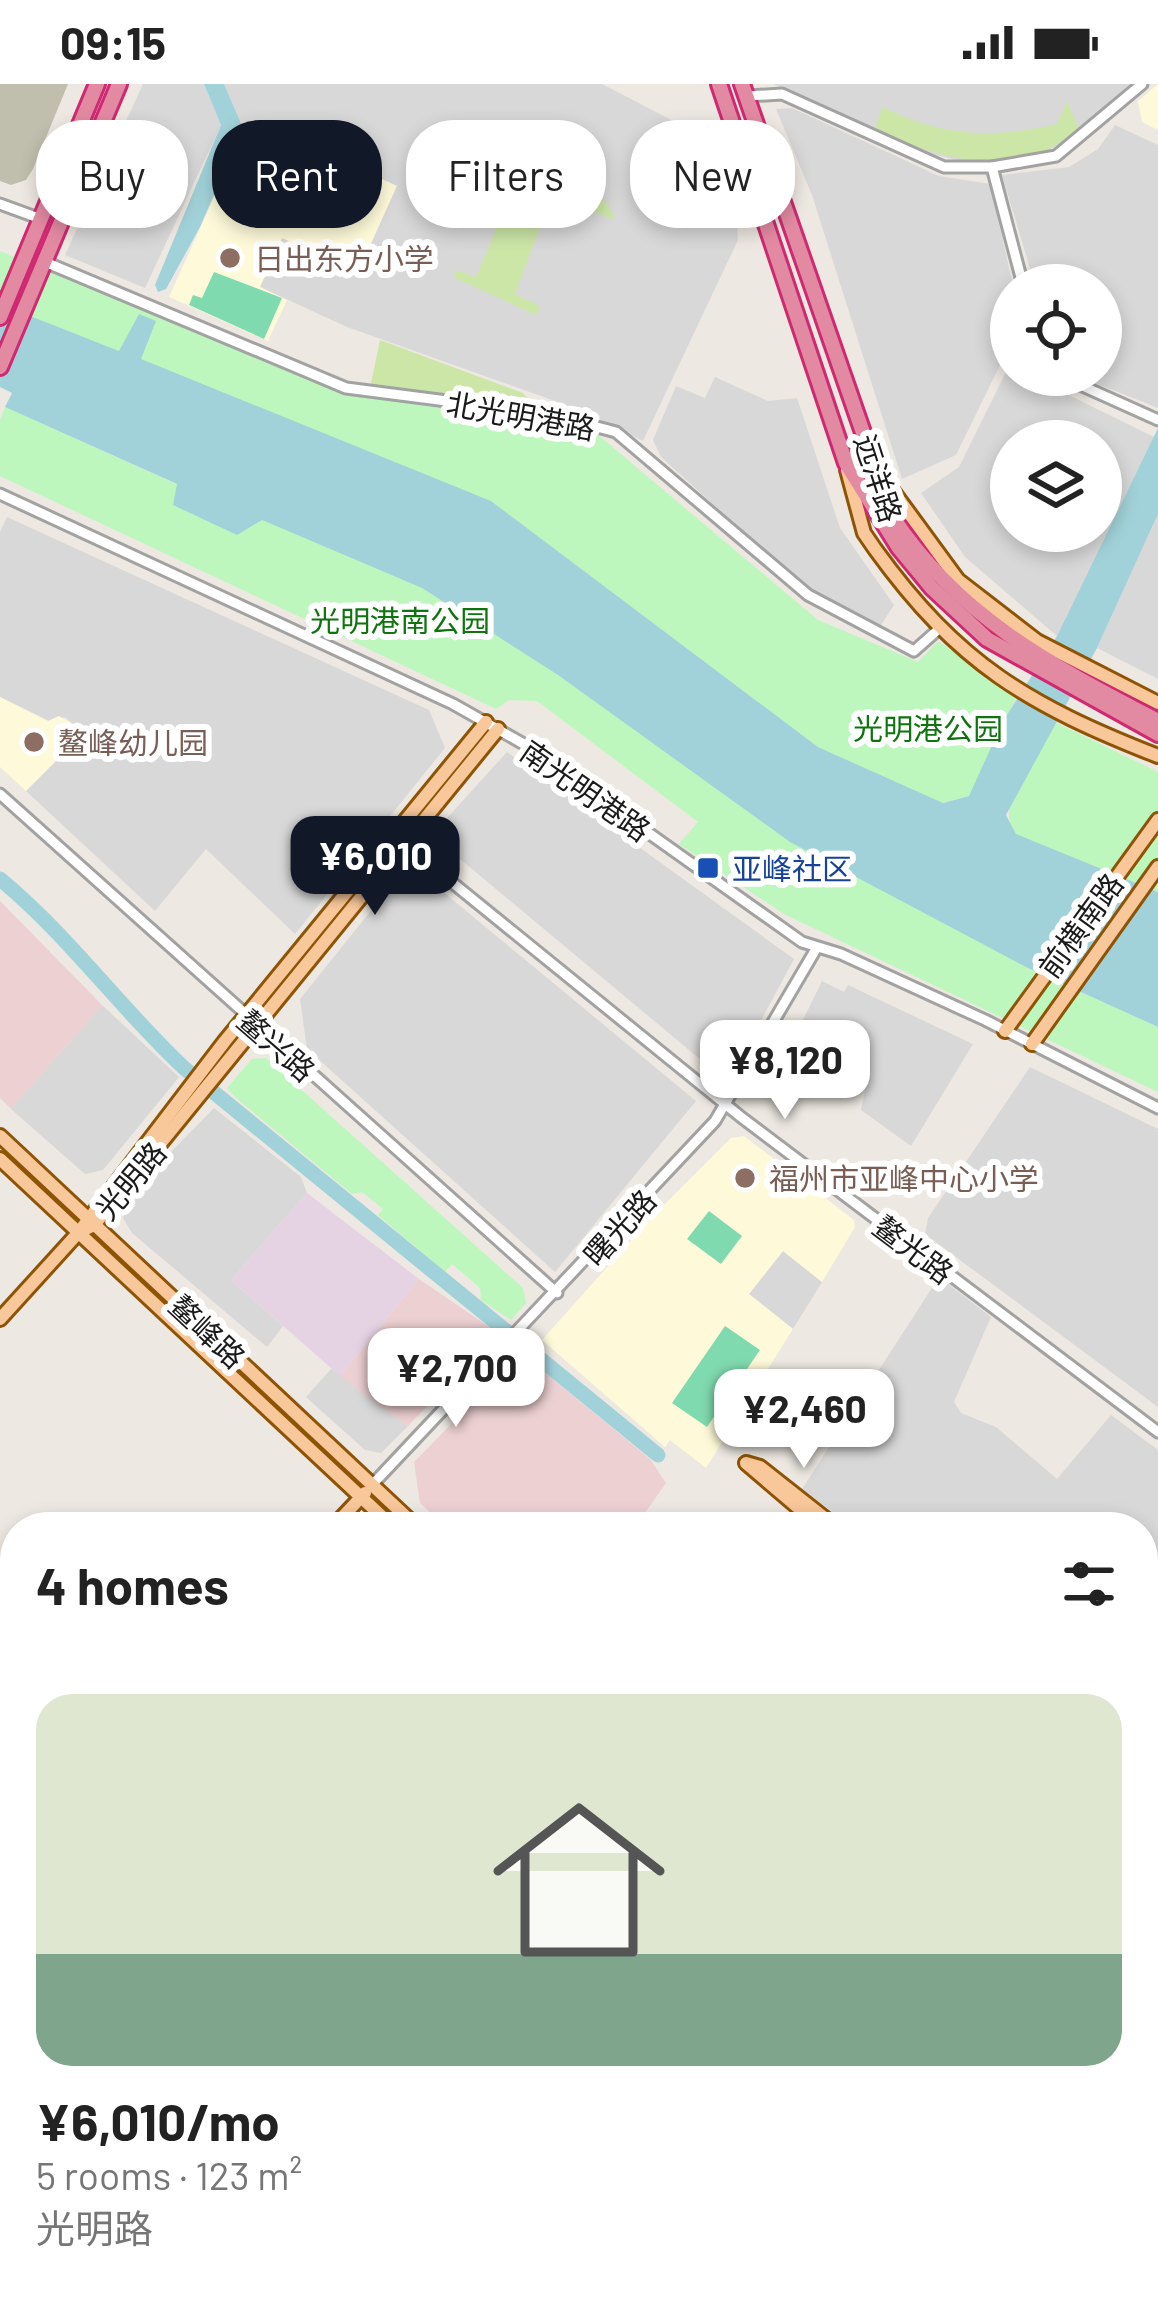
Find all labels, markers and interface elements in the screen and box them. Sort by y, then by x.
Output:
text: 09:15 [60,15,166,69]
chip: Buy [36,120,188,228]
chip: Rent [212,120,382,228]
chip: Filters [406,120,606,228]
chip: New [630,120,795,228]
place label: 日出东方小学 [254,240,434,276]
marker: 日出东方小学 [217,245,243,271]
map controls [990,264,1122,552]
button: locate [990,264,1122,396]
street label: 北光明港路 [444,384,598,446]
button: layers [990,420,1122,552]
street label: 远洋路 [848,430,910,526]
park label: 光明港南公园 [310,602,490,638]
park label: 光明港公园 [853,710,1003,746]
place label: 鳌峰幼儿园 [58,724,208,760]
marker: 鳌峰幼儿园 [21,729,47,755]
street label: 南光明港路 [514,732,658,848]
pin: ¥6,010 [277,816,473,918]
text: ¥6,010 [318,831,432,878]
place label: 亚峰社区 [732,850,852,886]
marker: 亚峰社区 [695,855,721,881]
street label: 前横南路 [1030,866,1130,984]
street label: 鳌兴路 [231,1002,323,1088]
pin: ¥8,120 [687,1020,883,1122]
text: ¥8,120 [727,1035,843,1082]
street label: 光明路 [87,1134,173,1226]
place label: 福州市亚峰中心小学 [769,1160,1039,1196]
marker: 福州市亚峰中心小学 [732,1165,758,1191]
street label: 曙光路 [576,1182,662,1272]
street label: 鳌光路 [867,1208,961,1290]
street label: 鳌峰路 [163,1287,253,1375]
pin: ¥2,700 [358,1328,554,1430]
text: ¥2,700 [395,1343,517,1390]
pin: ¥2,460 [706,1369,902,1471]
text: ¥2,460 [741,1384,867,1431]
icon: filters [1056,1551,1122,1617]
text: 4 homes [36,1554,229,1615]
icon: home [471,1772,687,1988]
text: ¥6,010/mo [36,2090,280,2151]
text: 5 rooms · 123 m² [36,2151,302,2198]
text: 光明路 [36,2204,153,2251]

